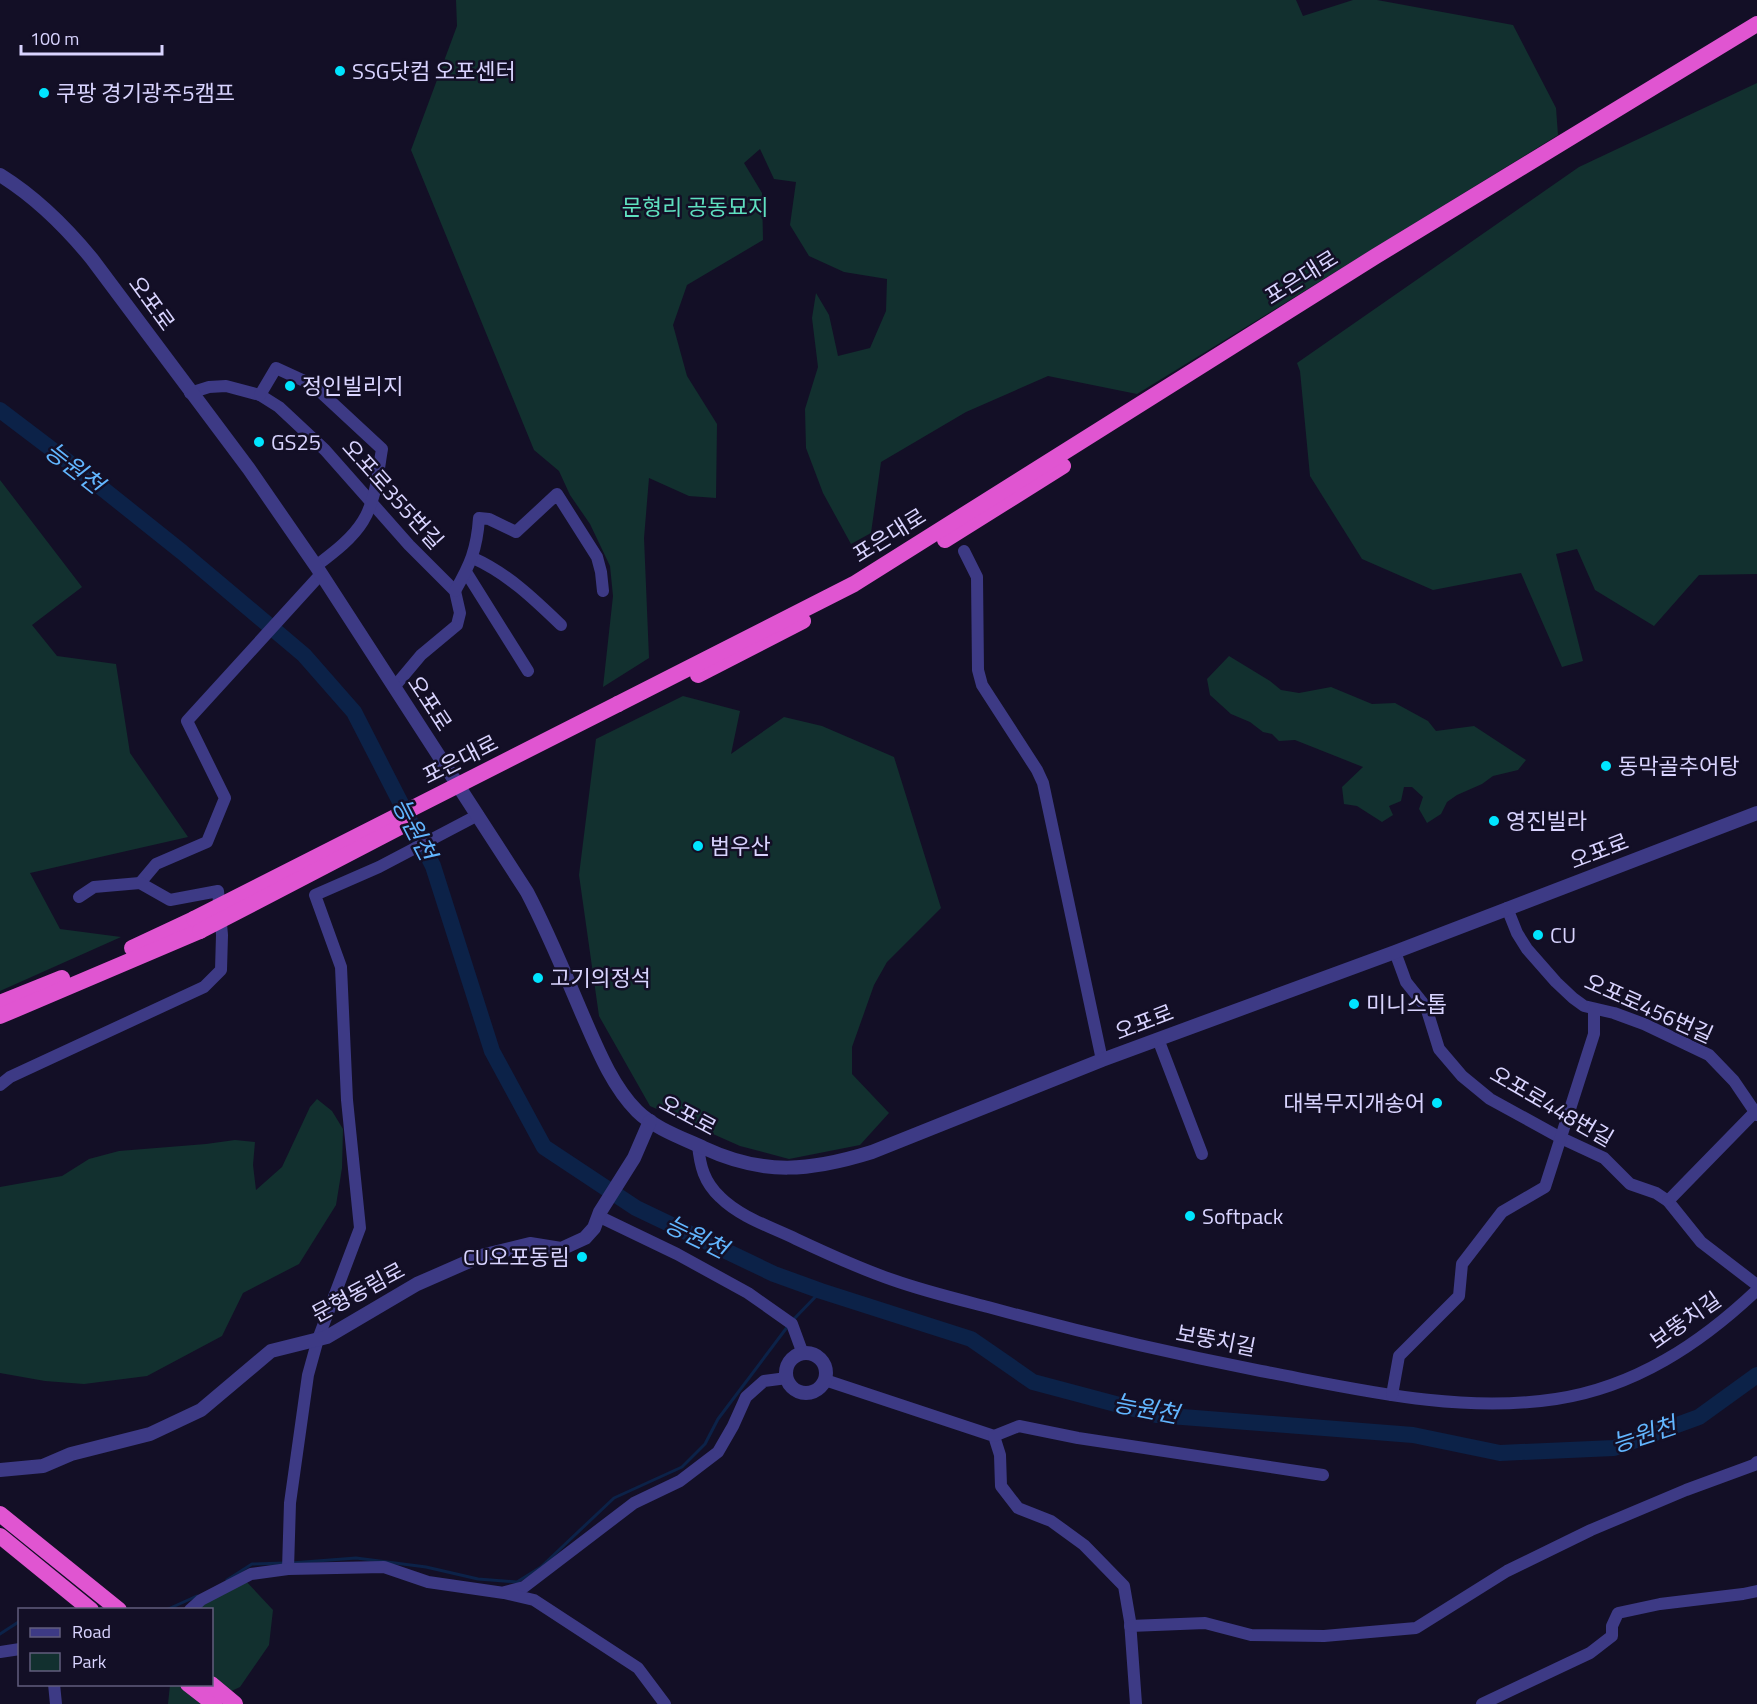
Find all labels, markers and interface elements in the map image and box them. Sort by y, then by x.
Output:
scale bar [21,18,162,56]
text: 100 m [30,25,79,52]
place label: SSG닷컴 오포센터 [352,54,516,88]
marker: SSG닷컴 오포센터 [333,64,347,78]
place label: 쿠팡 경기광주5캠프 [56,76,235,110]
marker: 쿠팡 경기광주5캠프 [37,86,51,100]
park label: 문형리 공동묘지 [622,190,768,224]
street label: 포은대로 [1258,241,1344,313]
street label: 오포로 [120,268,184,338]
place label: 정인빌리지 [302,369,403,403]
marker: 정인빌리지 [283,379,297,393]
place label: GS25 [271,425,321,459]
street label: 오포로355번길 [334,431,452,557]
water label: 능원천 [37,433,114,504]
marker: GS25 [252,435,266,449]
street label: 포은대로 [846,499,932,571]
street label: 오포로 [399,668,461,738]
street label: 포은대로 [416,725,504,793]
place label: 동막골추어탕 [1618,749,1739,783]
marker: 동막골추어탕 [1599,759,1613,773]
water label: 능원천 [384,791,447,869]
place label: 영진빌라 [1506,804,1587,838]
marker: 영진빌라 [1487,814,1501,828]
street label: 오포로 [1565,824,1633,878]
place label: 범우산 [710,829,771,863]
marker: 범우산 [691,839,705,853]
place label: CU [1550,918,1576,952]
marker: CU [1531,928,1545,942]
place label: 고기의정석 [550,961,651,995]
street label: 오포로456번길 [1579,964,1719,1052]
marker: 고기의정석 [531,971,545,985]
place label: 미니스톱 [1366,987,1447,1021]
street label: 오포로 [1110,995,1178,1049]
marker: 미니스톱 [1347,997,1361,1011]
street label: 오포로448번길 [1484,1057,1620,1155]
street label: 오포로 [653,1086,723,1144]
place label: 대복무지개송어 [1283,1086,1425,1120]
marker: 대복무지개송어 [1430,1096,1444,1110]
place label: Softpack [1202,1199,1284,1233]
water label: 능원천 [659,1205,737,1268]
marker: Softpack [1183,1209,1197,1223]
place label: CU오포동림 [463,1240,570,1274]
marker: CU오포동림 [575,1250,589,1264]
street label: 문형동림로 [305,1253,411,1331]
street label: 보뚱치길 [1642,1283,1728,1357]
street label: 보뚱치길 [1173,1316,1259,1364]
water label: 능원천 [1110,1384,1185,1433]
water label: 능원천 [1607,1406,1684,1461]
legend [18,1608,213,1686]
text: Road [72,1618,111,1645]
text: Park [72,1648,107,1675]

